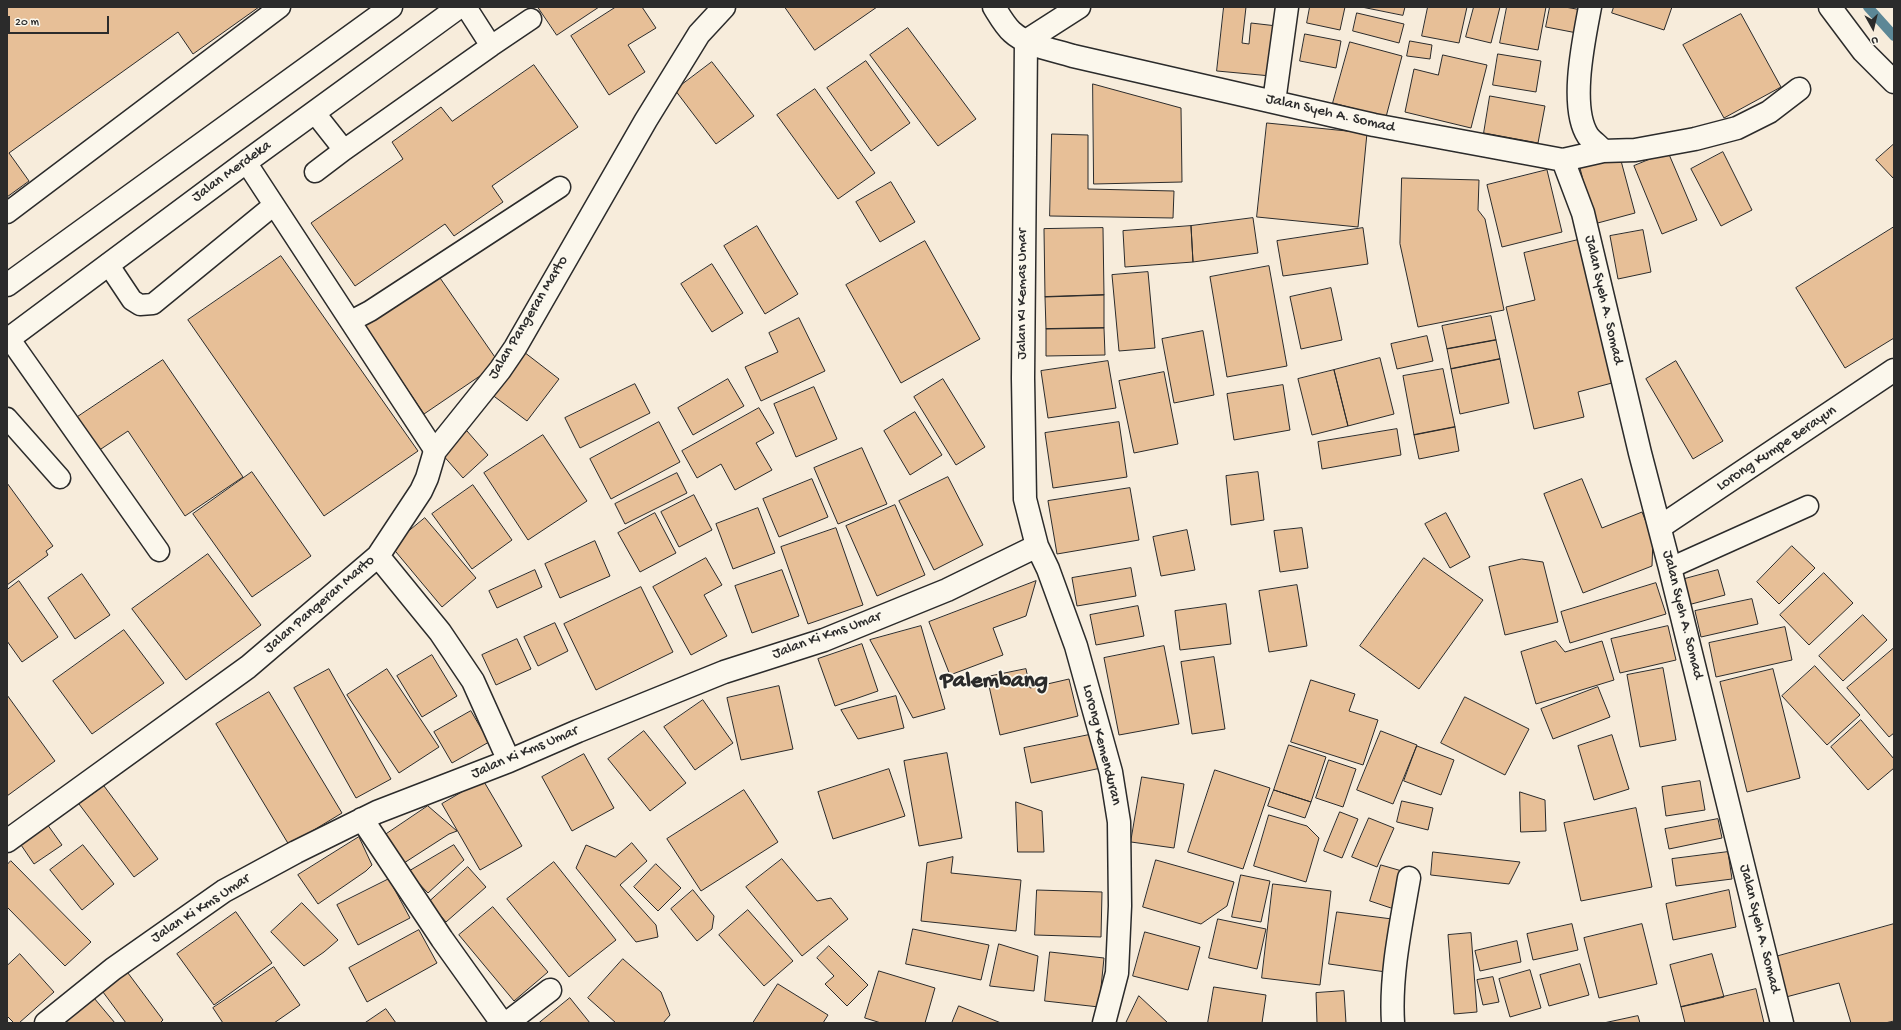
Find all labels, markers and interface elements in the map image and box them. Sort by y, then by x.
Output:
scale bar [10,8,111,34]
north arrow [1853,8,1893,48]
text: 20 m [15,16,39,30]
text: U [1871,33,1879,46]
street label: Jalan Syeh A. Somad [1264,90,1396,138]
street label: Jalan Merdeka [189,137,275,207]
street label: Jalan KI Kemas Umar [1014,228,1032,360]
street label: Jalan Syeh A. Somad [1579,234,1627,366]
street label: Jalan Pangeran Marto [485,253,573,383]
street label: Lorong Kumpe Berayun [1714,402,1840,496]
street label: Jalan Syeh A. Somad [1657,549,1707,681]
street label: Jalan Pangeran Marto [261,552,379,658]
street label: Jalan Ki Kms Umar [770,608,884,664]
district label: Palembang [940,668,1048,696]
street label: Lorong Kemenduran [1077,683,1125,807]
street label: Jalan Ki Kms Umar [469,722,581,784]
street label: Jalan Syeh A. Somad [1734,863,1784,995]
street label: Jalan Ki Kms Umar [148,870,254,948]

